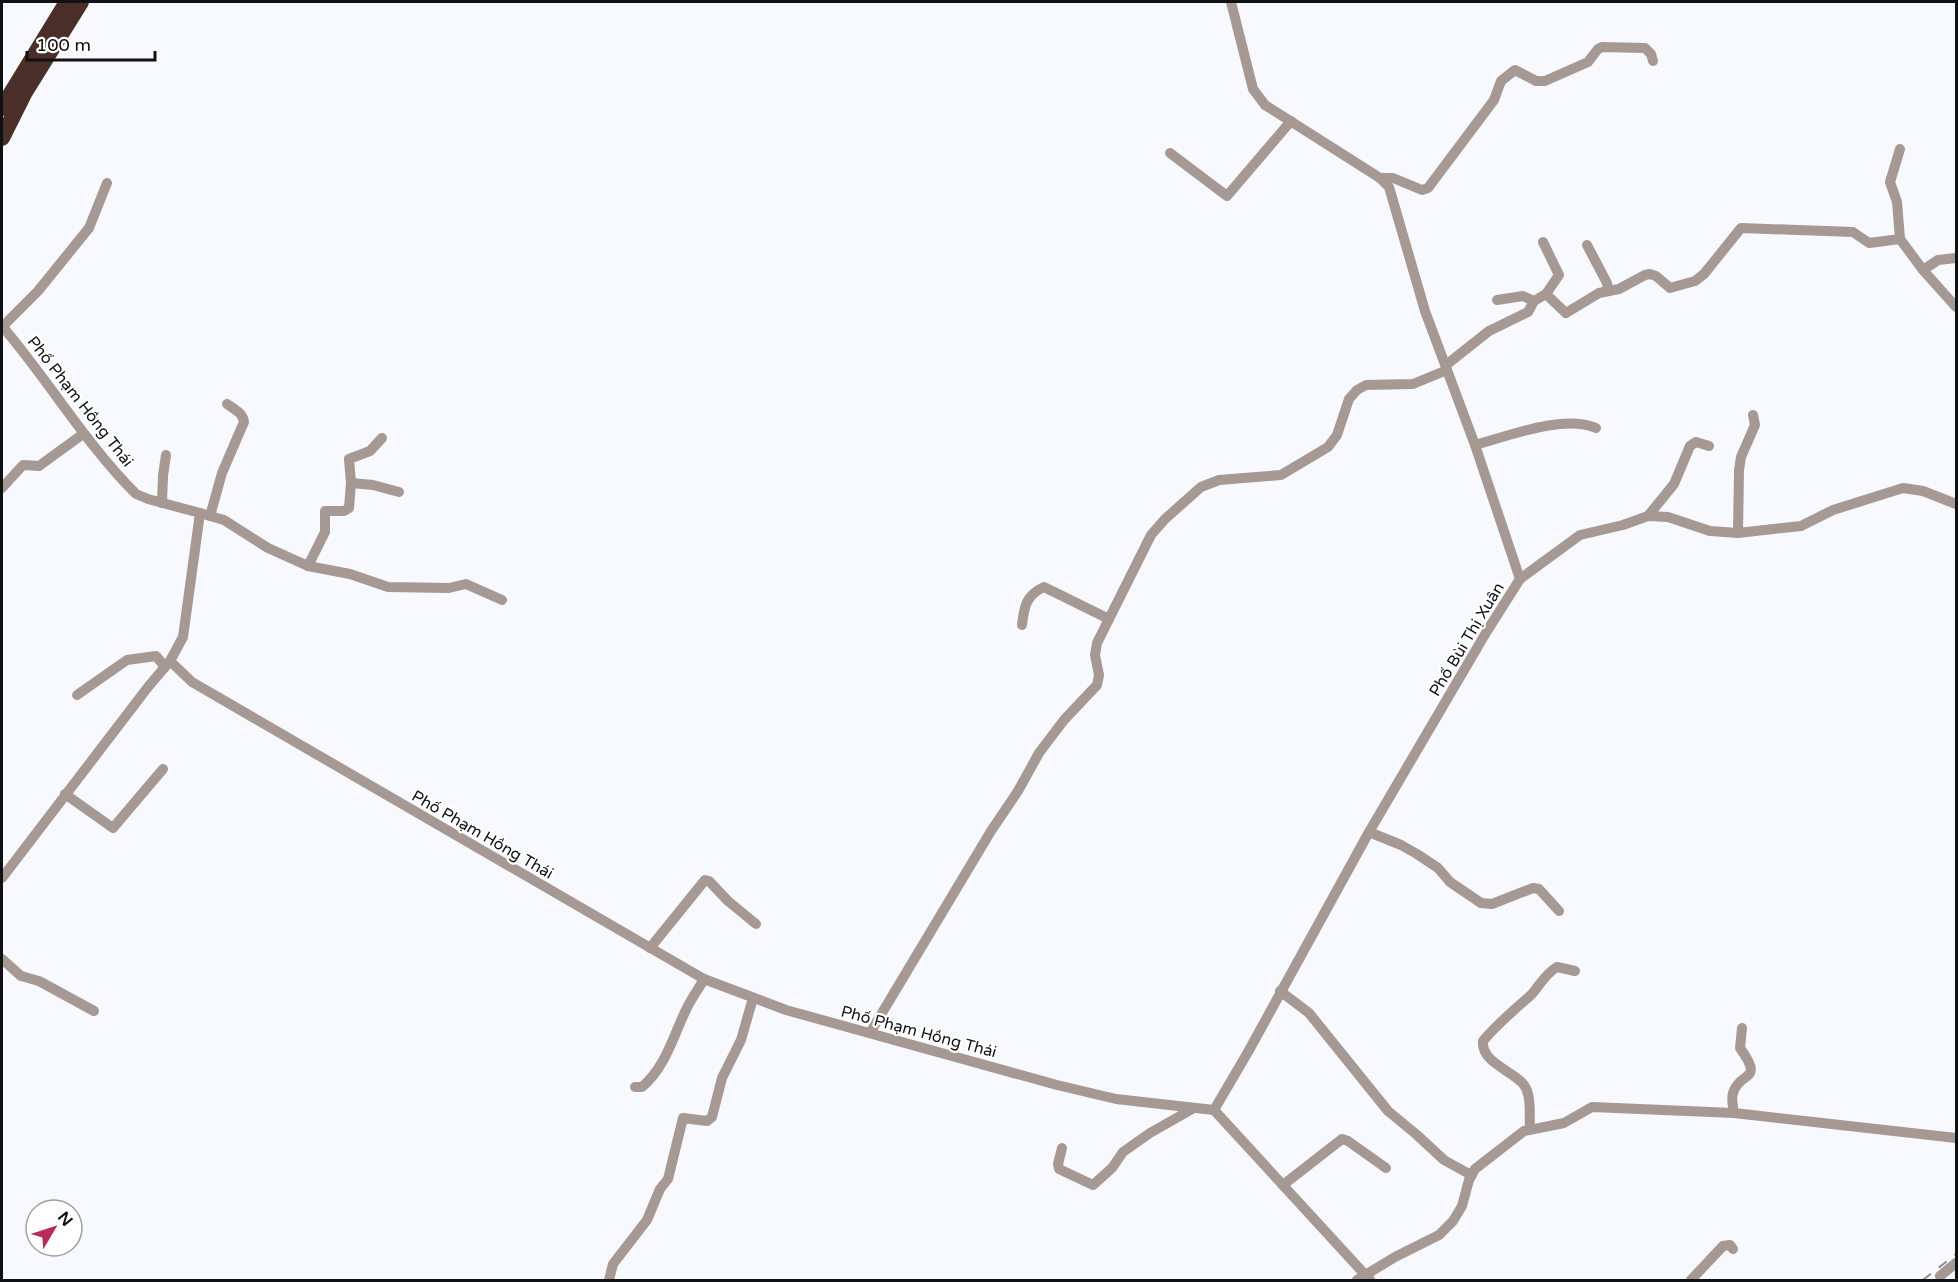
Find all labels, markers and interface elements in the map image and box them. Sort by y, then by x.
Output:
scale bar [27,24,154,62]
text: 100 m [36,34,91,56]
street label: Phố Phạm Hồng Thái [23,332,137,471]
street label: Phố Bùi Thị Xuân [1425,579,1509,700]
street label: Phố Phạm Hồng Thái [408,786,557,884]
street label: Phố Phạm Hồng Thái [839,1002,999,1062]
north arrow [24,1198,84,1258]
text: N [53,1208,77,1230]

